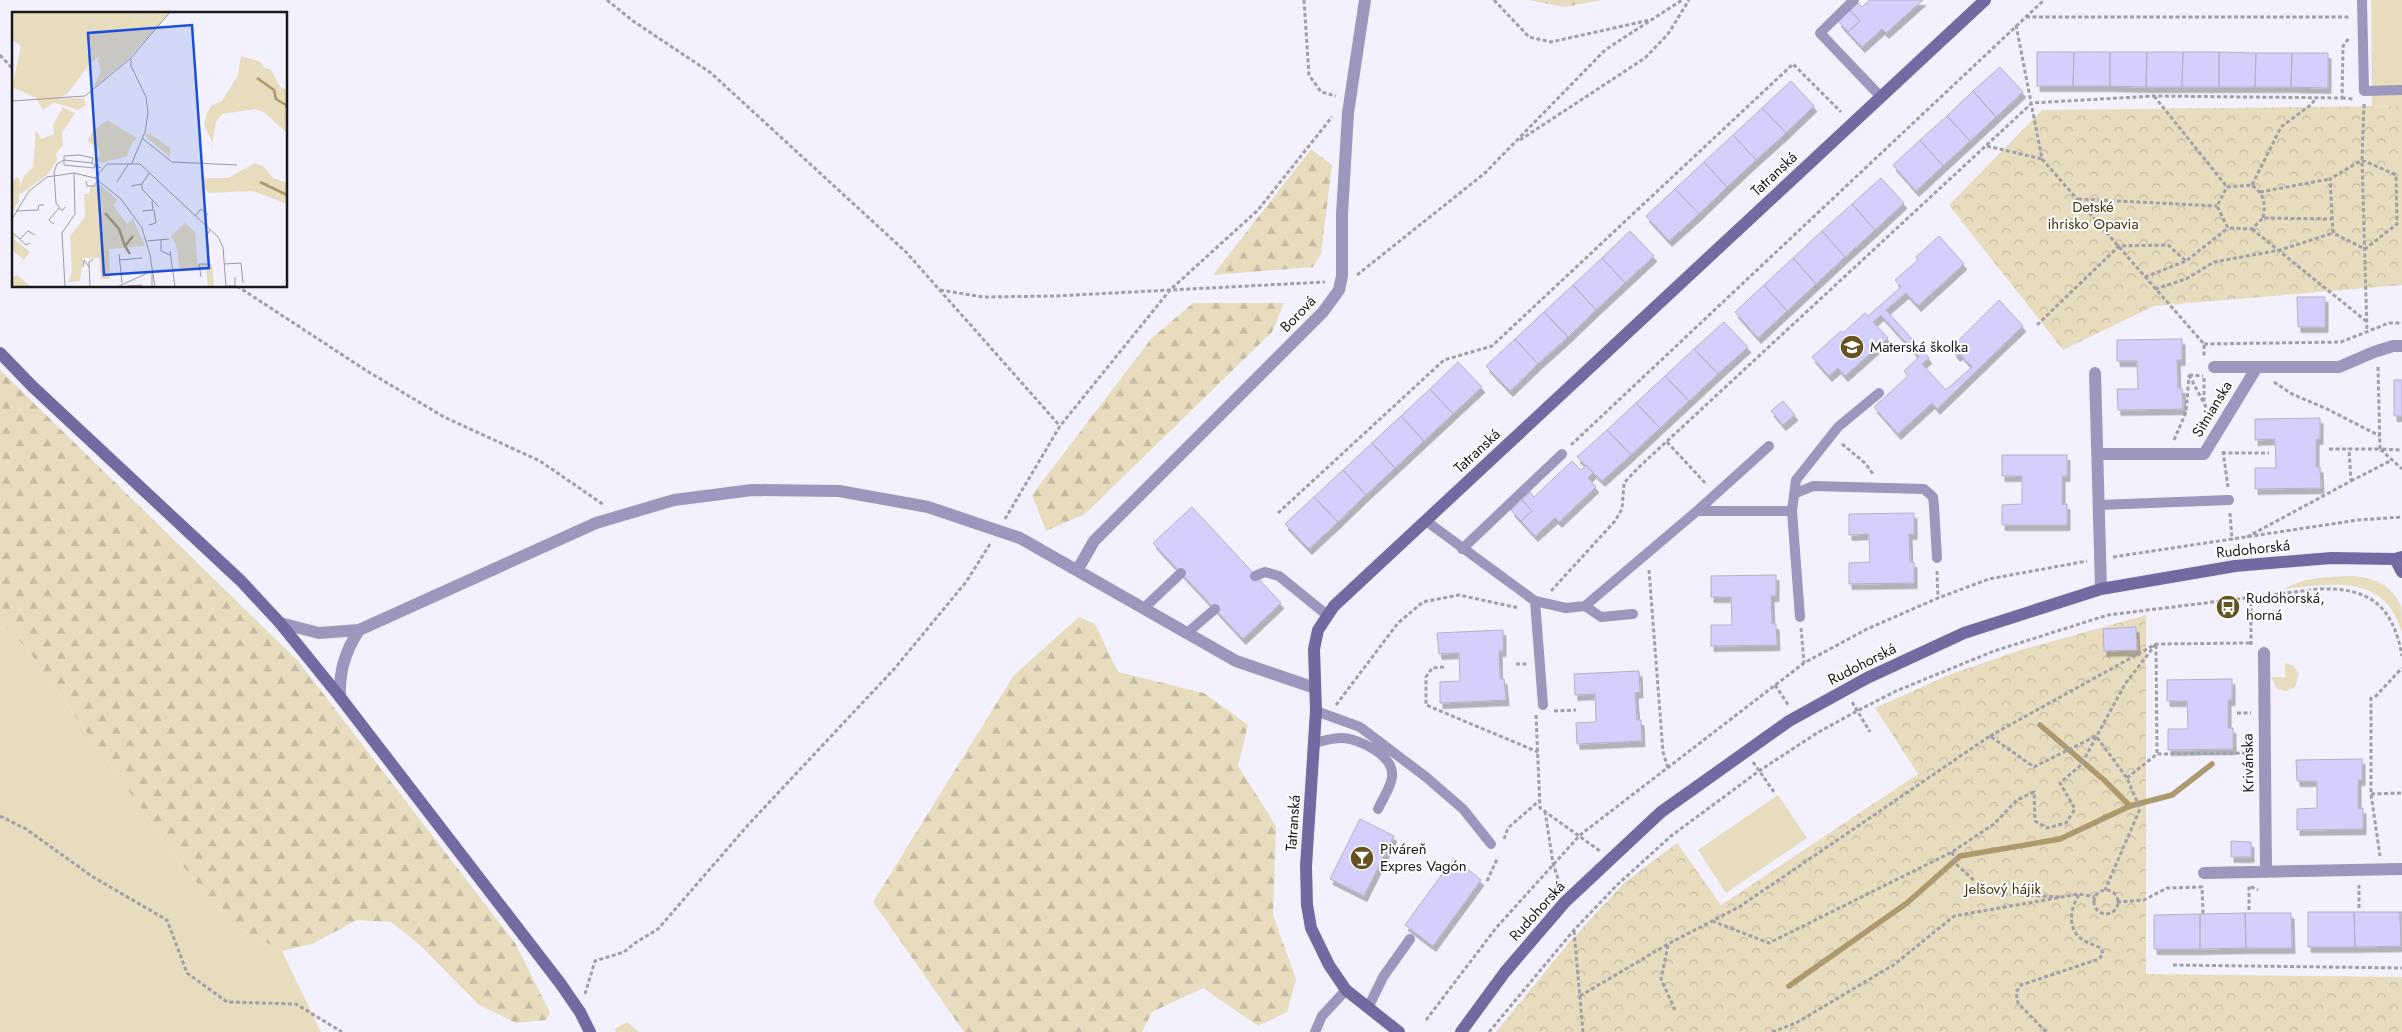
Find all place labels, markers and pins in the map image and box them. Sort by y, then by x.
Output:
school or university icon: Materská školka [1839,334,1865,360]
place label: Materská školka [1870,336,1968,358]
place label: Rudohorská, horná [2246,587,2325,626]
bus stop icon: Rudohorská, horná [2215,594,2241,620]
place label: Piváreň Expres Vagón [1380,838,1467,877]
bar icon: Piváreň Expres Vagón [1349,845,1375,871]

